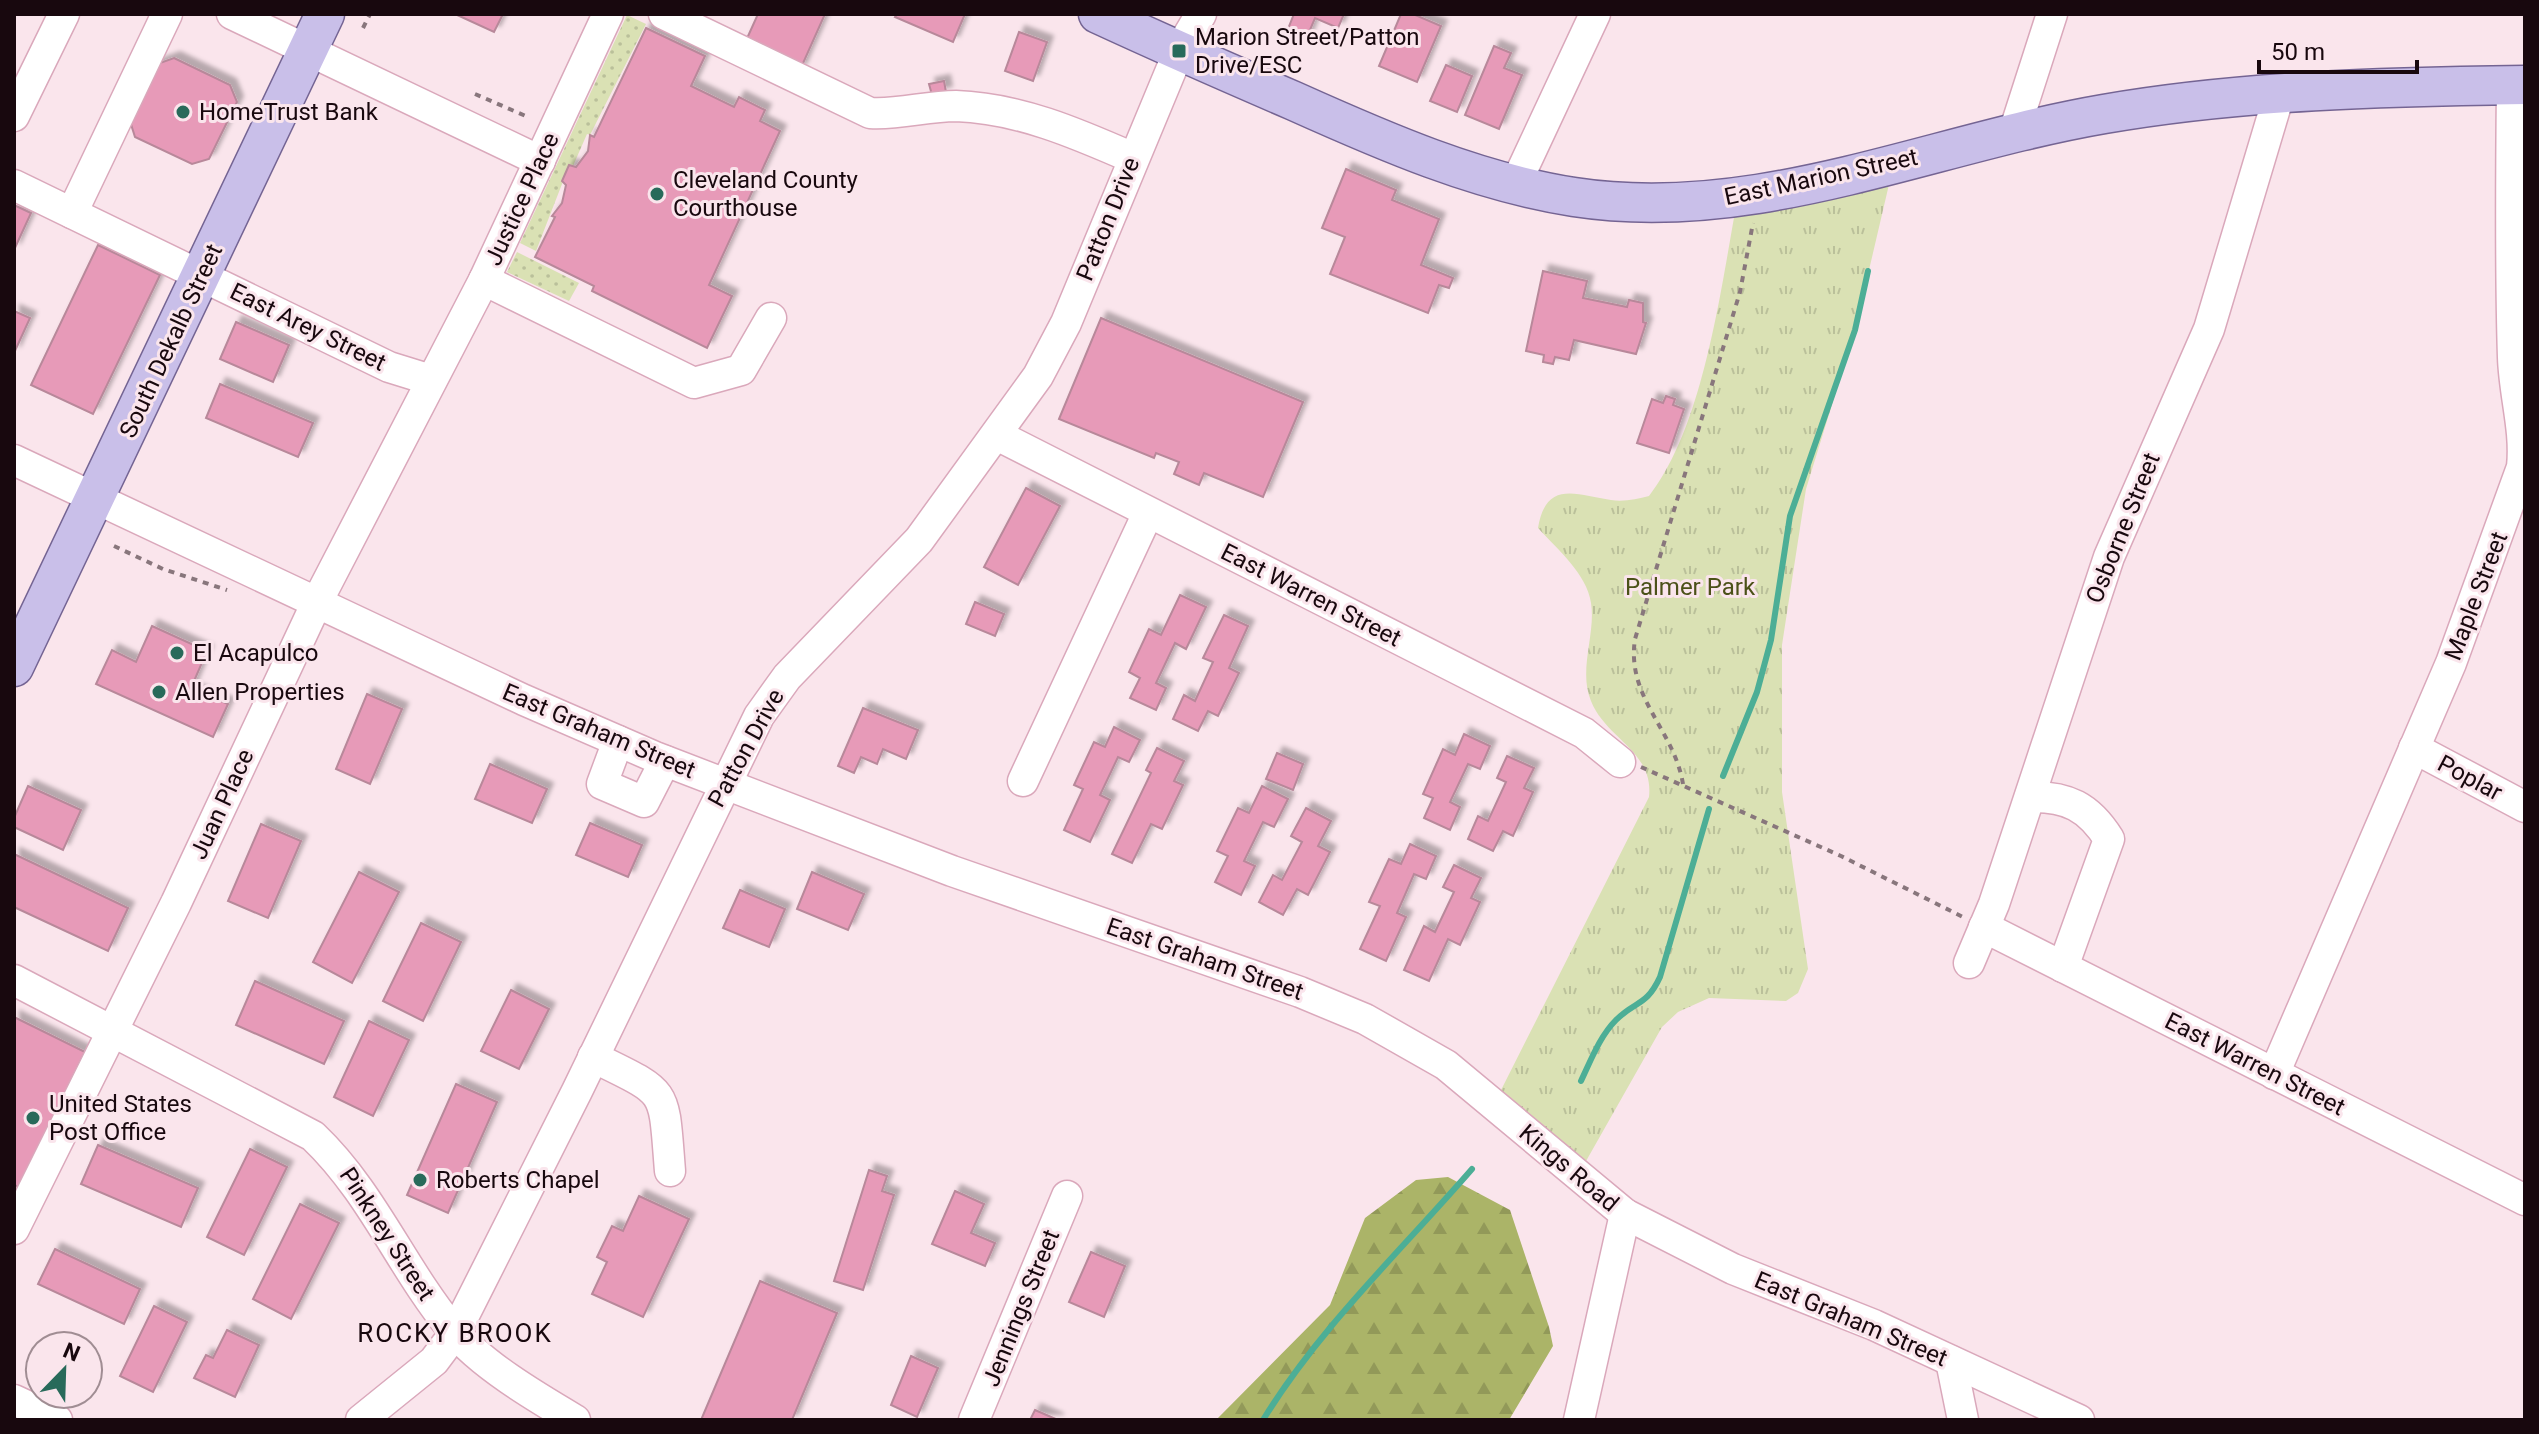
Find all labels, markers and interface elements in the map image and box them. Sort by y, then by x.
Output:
place label: Marion Street/Patton Drive/ESC [1195,23,1420,79]
scale bar [2259,24,2417,74]
text: 50 m [2271,38,2325,66]
marker: Marion Street/Patton Drive/ESC [1170,42,1188,60]
place label: HomeTrust Bank [199,98,379,126]
marker: HomeTrust Bank [174,103,192,121]
street label: Justice Place [479,128,565,270]
street label: East Marion Street [1722,143,1920,211]
street label: Patton Drive [1071,153,1145,285]
place label: Cleveland County Courthouse [673,166,859,222]
marker: Cleveland County Courthouse [648,185,666,203]
street label: South Dekalb Street [114,240,228,442]
street label: East Arey Street [226,277,391,377]
street label: Osborne Street [2080,449,2166,607]
street label: Maple Street [2439,528,2513,664]
street label: East Warren Street [1216,538,1406,653]
park label: Palmer Park [1625,573,1756,601]
place label: El Acapulco [193,639,319,667]
marker: El Acapulco [168,644,186,662]
place label: Allen Properties [175,678,345,706]
street label: East Graham Street [498,678,700,784]
marker: Allen Properties [150,683,168,701]
street label: Patton Drive [702,684,790,812]
street label: Juan Place [184,745,260,863]
street label: Poplar [2433,749,2507,807]
street label: East Graham Street [1103,912,1307,1006]
street label: East Warren Street [2160,1007,2350,1122]
place label: United States Post Office [49,1090,192,1146]
marker: United States Post Office [24,1109,42,1127]
street label: Kings Road [1514,1118,1624,1218]
street label: Pinkney Street [334,1162,440,1306]
place label: Roberts Chapel [436,1166,600,1194]
marker: Roberts Chapel [411,1171,429,1189]
street label: Jennings Street [977,1225,1065,1391]
street label: East Graham Street [1750,1266,1952,1372]
district label: ROCKY BROOK [357,1318,553,1348]
north arrow [24,1330,104,1410]
text: N [60,1338,84,1367]

